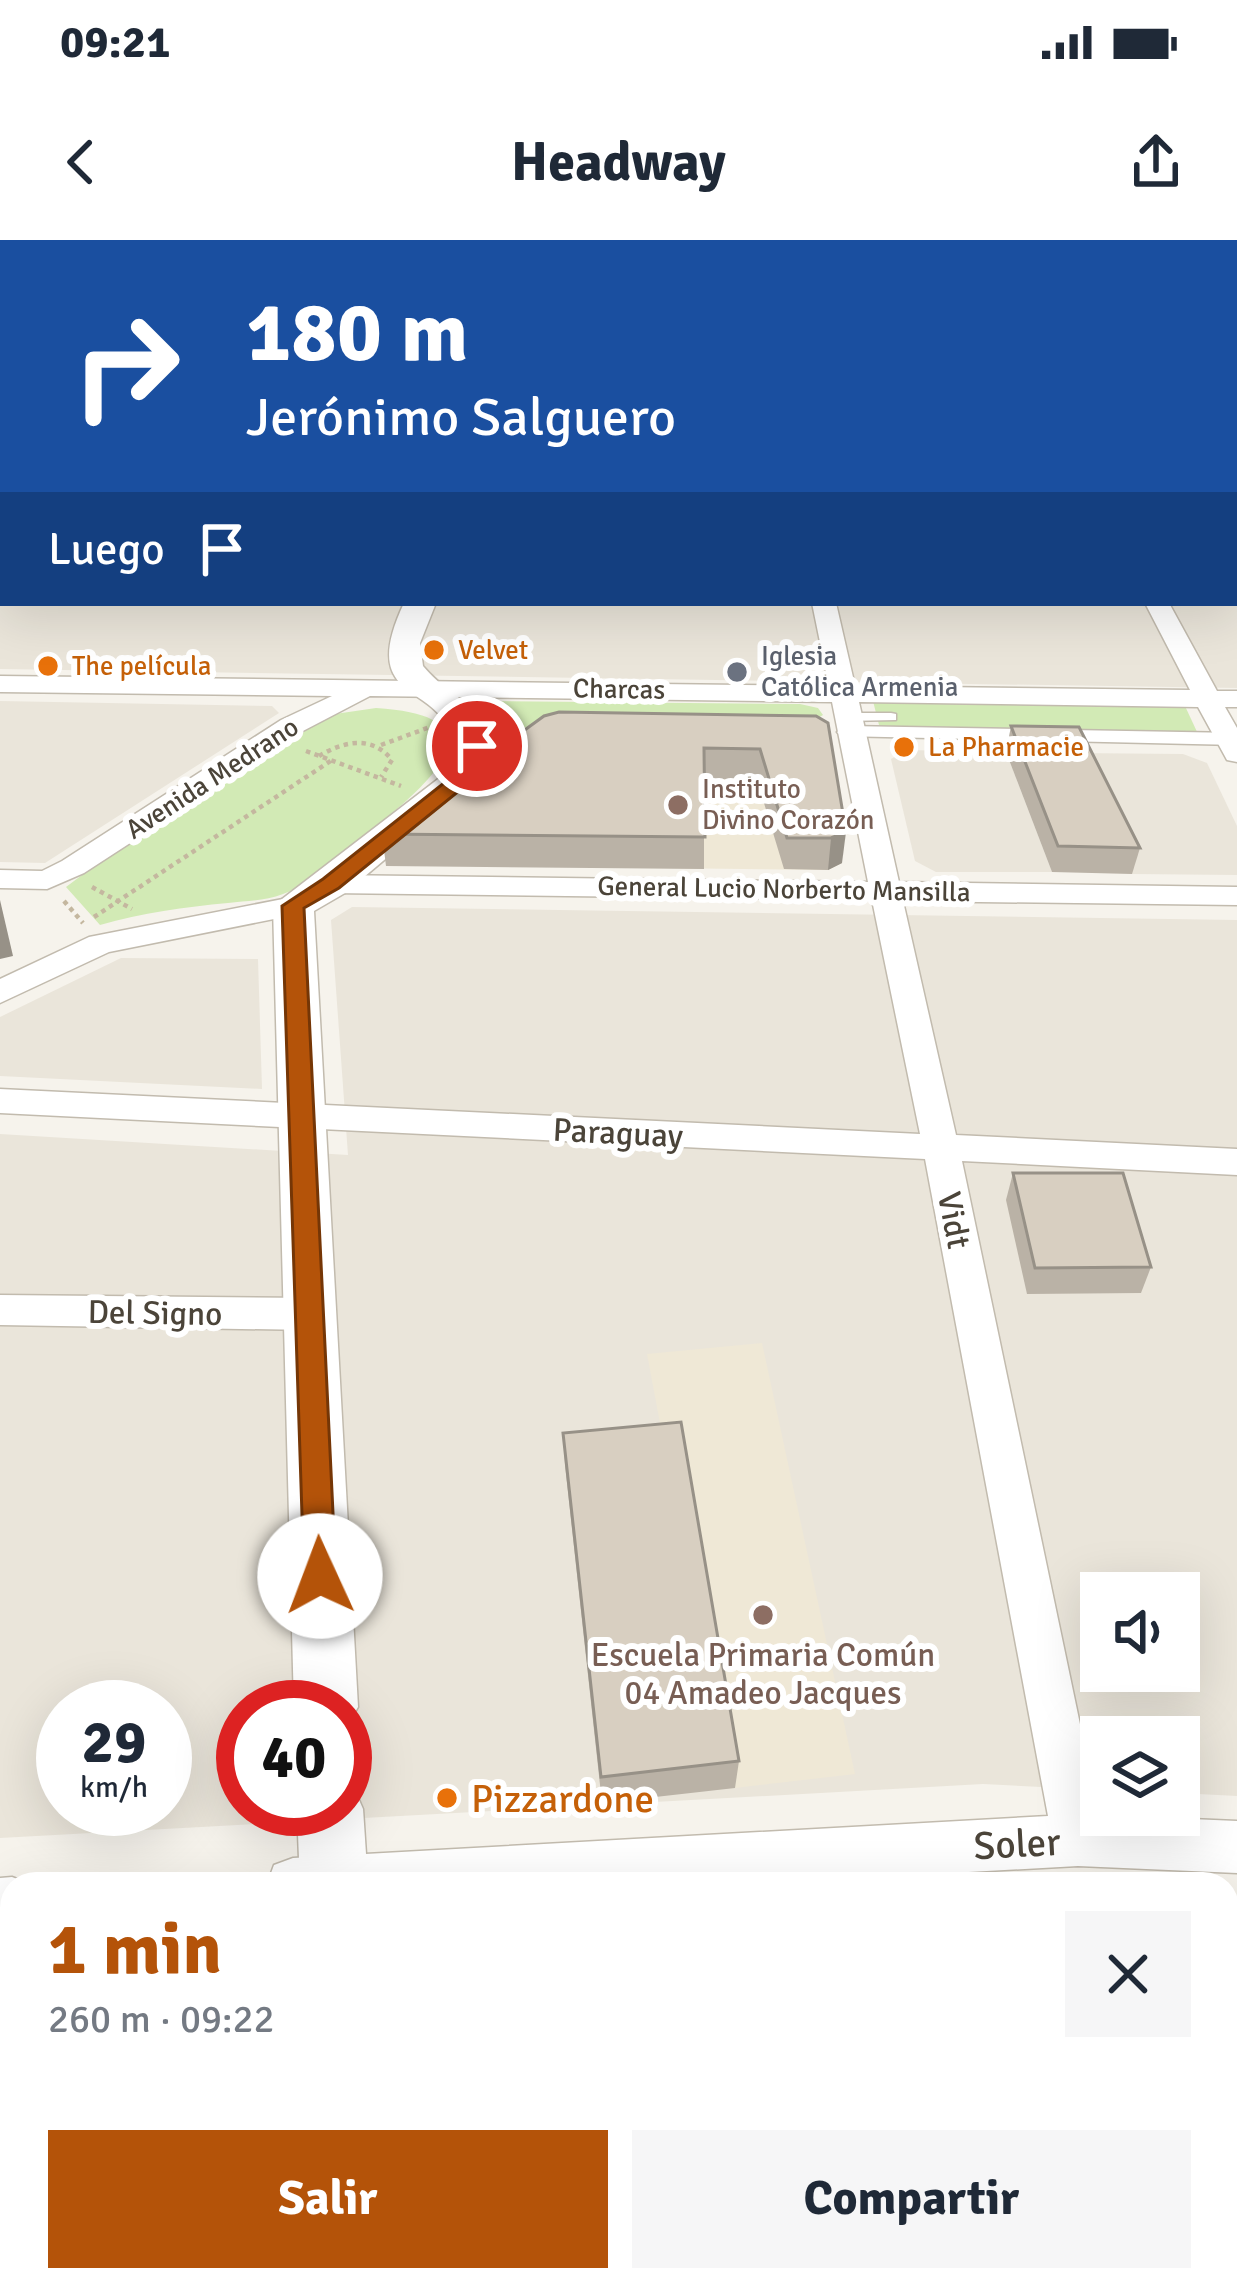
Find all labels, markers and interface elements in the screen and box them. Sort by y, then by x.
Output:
text: 09:21 [60,15,170,70]
icon: back [48,129,114,195]
text: Headway [511,129,726,196]
icon: share [1123,129,1189,195]
text: 180 m [246,281,468,385]
icon: right [48,288,204,444]
text: Jerónimo Salguero [246,384,676,451]
icon: arrive [189,516,255,582]
text: Luego [48,522,165,577]
place label: Velvet [458,634,528,667]
marker: Velvet [421,637,447,663]
place label: Iglesia Católica Armenia [761,640,958,704]
place label: The película [72,650,212,683]
marker: The película [35,653,61,679]
marker: Iglesia Católica Armenia [724,659,750,685]
street label: Charcas [573,672,665,707]
pin [426,695,528,797]
street label: Avenida Medrano [120,710,305,847]
icon: arrive [444,713,510,779]
place label: La Pharmacie [928,731,1084,764]
marker: La Pharmacie [891,734,917,760]
place label: Instituto Divino Corazón [702,773,875,837]
marker: Instituto Divino Corazón [665,792,691,818]
street label: General Lucio Norberto Mansilla [597,870,971,909]
street label: Paraguay [552,1110,685,1157]
street label: Vidt [928,1188,979,1252]
street label: Del Signo [87,1292,223,1335]
position arrow [257,1513,383,1639]
map controls [1080,1572,1200,1836]
button: sound [1080,1572,1200,1692]
marker: Escuela Primaria Común 04 Amadeo Jacques [750,1602,776,1628]
place label: Escuela Primaria Común 04 Amadeo Jacques [591,1635,935,1714]
speed limit sign: 40 [216,1680,372,1836]
text: 29 [82,1706,146,1780]
button: layers [1080,1716,1200,1836]
text: km/h [80,1769,148,1806]
place label: Pizzardone [471,1775,654,1823]
marker: Pizzardone [434,1785,460,1811]
street label: Soler [972,1818,1062,1870]
text: 1 min [48,1905,222,1994]
button: close [1065,1911,1191,2037]
text: 260 m · 09:22 [48,1995,275,2043]
button: Salir [48,2130,608,2268]
button: Compartir [632,2130,1191,2268]

